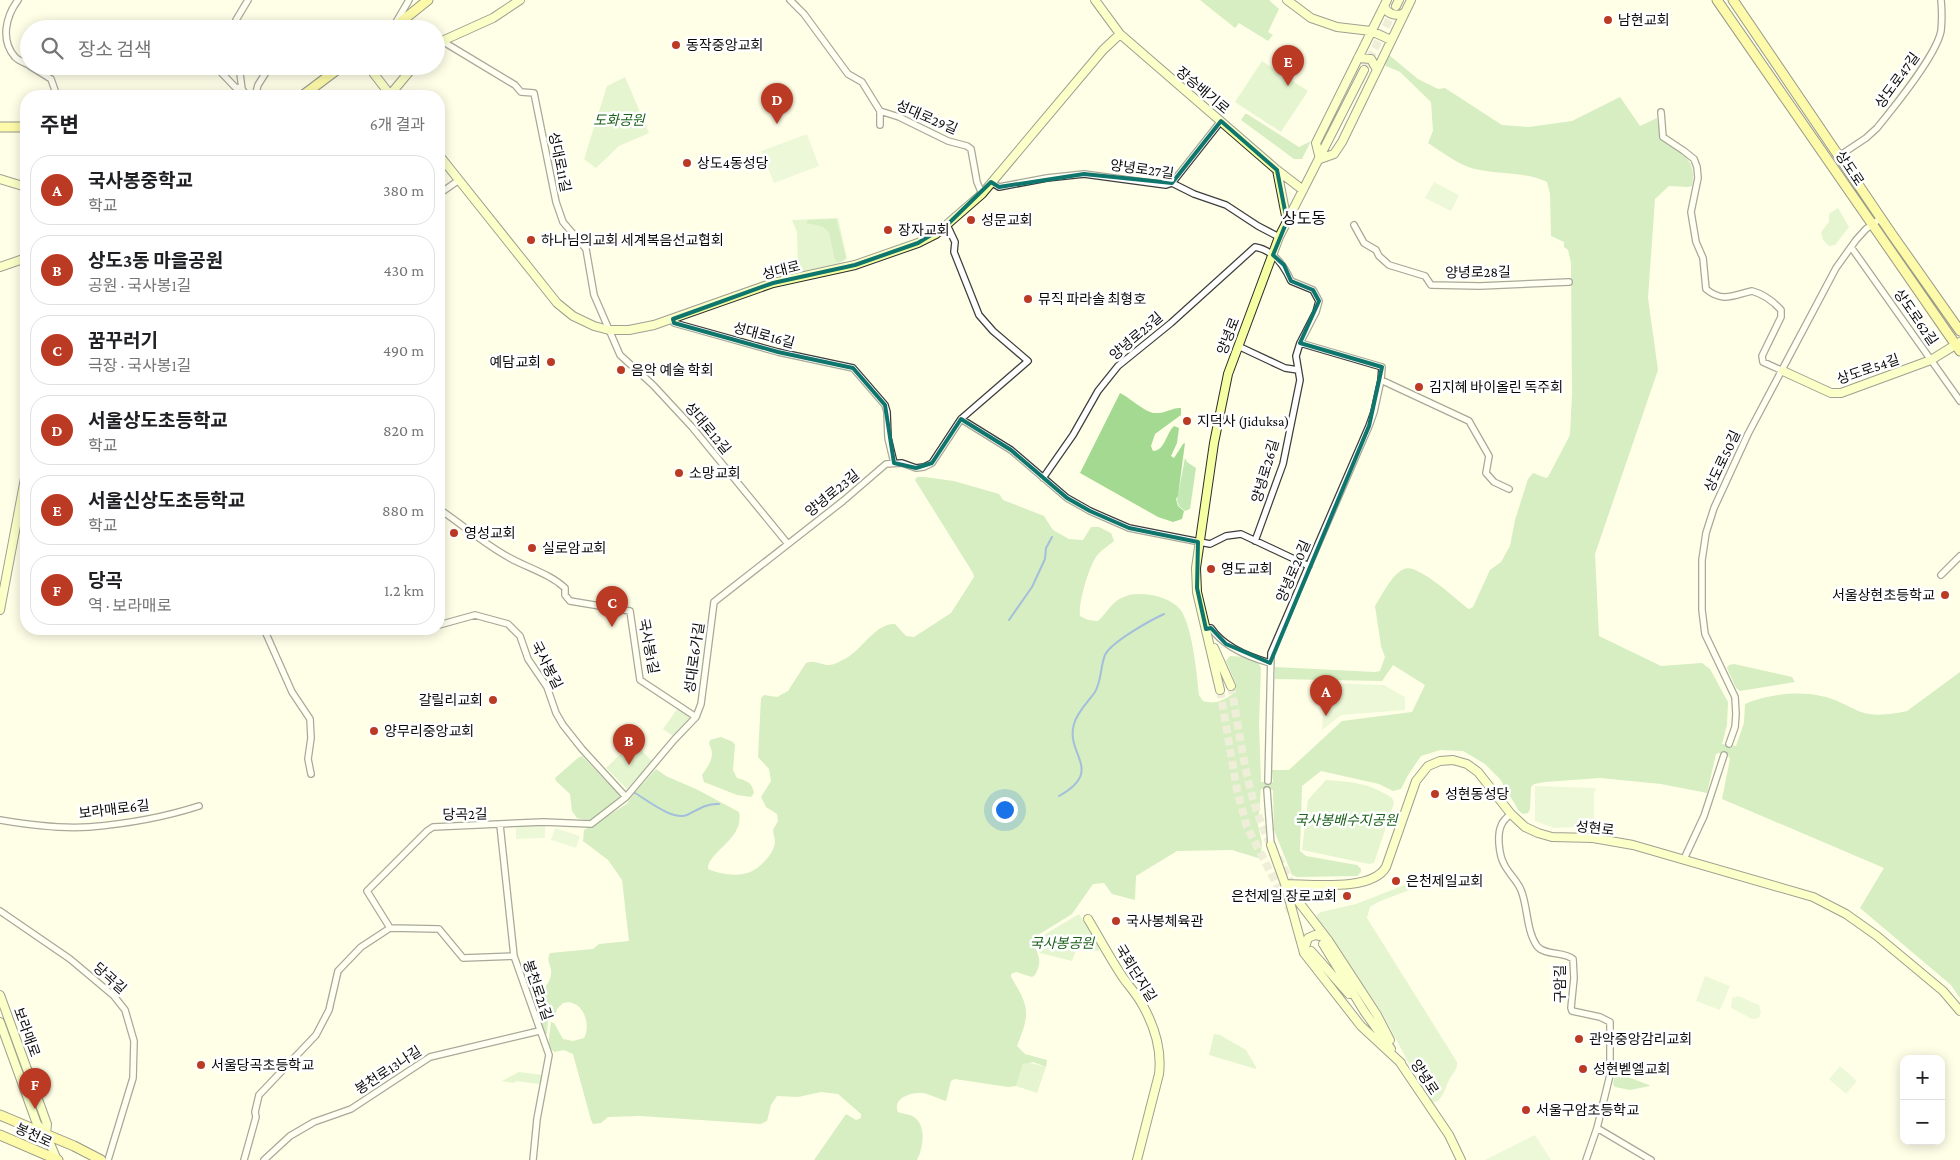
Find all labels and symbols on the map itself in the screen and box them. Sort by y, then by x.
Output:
place label: 남현교회 [1618,12,1670,28]
marker: 남현교회 [1602,14,1614,26]
place label: 동작중앙교회 [686,37,763,53]
marker: 동작중앙교회 [670,39,682,51]
pin: E [1272,45,1304,86]
street label: 상도로47길 [1871,49,1923,111]
street label: 장승배기로 [1173,63,1233,117]
pin: D [761,83,793,124]
street label: 성대로29길 [894,97,960,137]
park label: 도화공원 [593,112,646,128]
street label: 성대로11길 [546,131,574,193]
street label: 상도로 [1833,148,1868,189]
place label: 상도4동성당 [697,155,769,171]
marker: 상도4동성당 [681,157,693,169]
street label: 양녕로27길 [1109,157,1175,181]
district label: 상도동 [1282,210,1326,227]
place label: 성문교회 [981,212,1033,228]
marker: 성문교회 [965,214,977,226]
place label: 장자교회 [898,222,950,238]
marker: 장자교회 [882,224,894,236]
place label: 하나님의교회 세계복음선교협회 [541,232,724,248]
marker: 하나님의교회 세계복음선교협회 [525,234,537,246]
street label: 성대로 [760,258,802,282]
street label: 양녕로28길 [1445,263,1511,281]
street label: 상도로62길 [1891,286,1941,348]
place label: 뮤직 파라솔 최형호 [1038,291,1146,307]
marker: 뮤직 파라솔 최형호 [1022,293,1034,305]
street label: 양녕로25길 [1106,309,1166,363]
street label: 양녕로 [1214,315,1242,357]
street label: 성대로16길 [731,319,797,351]
street label: 상도로54길 [1835,351,1901,387]
place label: 예담교회 [489,354,541,370]
marker: 예담교회 [545,356,557,368]
place label: 음악 예술 학회 [631,362,714,378]
marker: 음악 예술 학회 [615,364,627,376]
place label: 김지혜 바이올린 독주회 [1429,379,1563,395]
marker: 김지혜 바이올린 독주회 [1413,381,1425,393]
street label: 성대로12길 [682,399,734,457]
place label: 지덕사 (Jiduksa) [1197,413,1289,430]
marker: 지덕사 (Jiduksa) [1181,415,1193,427]
street label: 상도로50길 [1701,428,1743,494]
street label: 양녕로26길 [1248,437,1282,505]
place label: 소망교회 [689,465,741,481]
street label: 양녕로23길 [802,466,862,520]
marker: 소망교회 [673,467,685,479]
place label: 영성교회 [464,525,516,541]
marker: 영성교회 [448,527,460,539]
street label: 양녕로20길 [1273,537,1313,605]
place label: 실로암교회 [542,540,606,556]
marker: 실로암교회 [526,542,538,554]
place label: 영도교회 [1221,561,1273,577]
marker: 영도교회 [1205,563,1217,575]
pin: C [596,586,628,627]
place label: 서울상현초등학교 [1832,587,1935,603]
marker: 서울상현초등학교 [1939,589,1951,601]
street label: 국사봉1길 [636,617,662,675]
street label: 성대로6가길 [681,621,707,695]
street label: 국사봉길 [528,638,566,692]
pin: A [1310,675,1342,716]
place label: 갈릴리교회 [419,692,483,708]
marker: 갈릴리교회 [487,694,499,706]
place label: 양무리중앙교회 [384,723,474,739]
pin: B [613,724,645,765]
marker: 양무리중앙교회 [368,725,380,737]
place label: 성현동성당 [1445,786,1510,802]
marker: 성현동성당 [1429,788,1441,800]
street label: 보라매로6길 [78,797,150,821]
your location [992,797,1018,823]
street label: 당곡2길 [442,806,488,822]
park label: 국사봉배수지공원 [1294,812,1399,828]
street label: 성현로 [1575,818,1615,838]
place label: 은천제일교회 [1406,873,1483,889]
marker: 은천제일교회 [1390,875,1402,887]
place label: 은천제일 장로교회 [1231,888,1337,904]
marker: 은천제일 장로교회 [1341,890,1353,902]
place label: 국사봉체육관 [1126,913,1203,929]
marker: 국사봉체육관 [1110,915,1122,927]
park label: 국사봉공원 [1030,935,1095,951]
street label: 국회단지길 [1112,941,1160,1005]
street label: 봉천로21길 [520,958,556,1022]
street label: 당곡길 [90,959,130,997]
street label: 구암길 [1552,965,1568,1003]
street label: 보라매로 [11,1005,43,1059]
place label: 관악중앙감리교회 [1589,1031,1692,1047]
marker: 관악중앙감리교회 [1573,1033,1585,1045]
street label: 봉천로13나길 [352,1043,424,1097]
street label: 양녕로 [1408,1056,1442,1098]
place label: 서울당곡초등학교 [211,1057,314,1073]
marker: 서울당곡초등학교 [195,1059,207,1071]
place label: 성현벧엘교회 [1593,1061,1670,1077]
marker: 성현벧엘교회 [1577,1063,1589,1075]
pin: F [19,1068,51,1109]
place label: 서울구암초등학교 [1536,1102,1639,1118]
marker: 서울구암초등학교 [1520,1104,1532,1116]
street label: 봉천로 [13,1120,55,1150]

